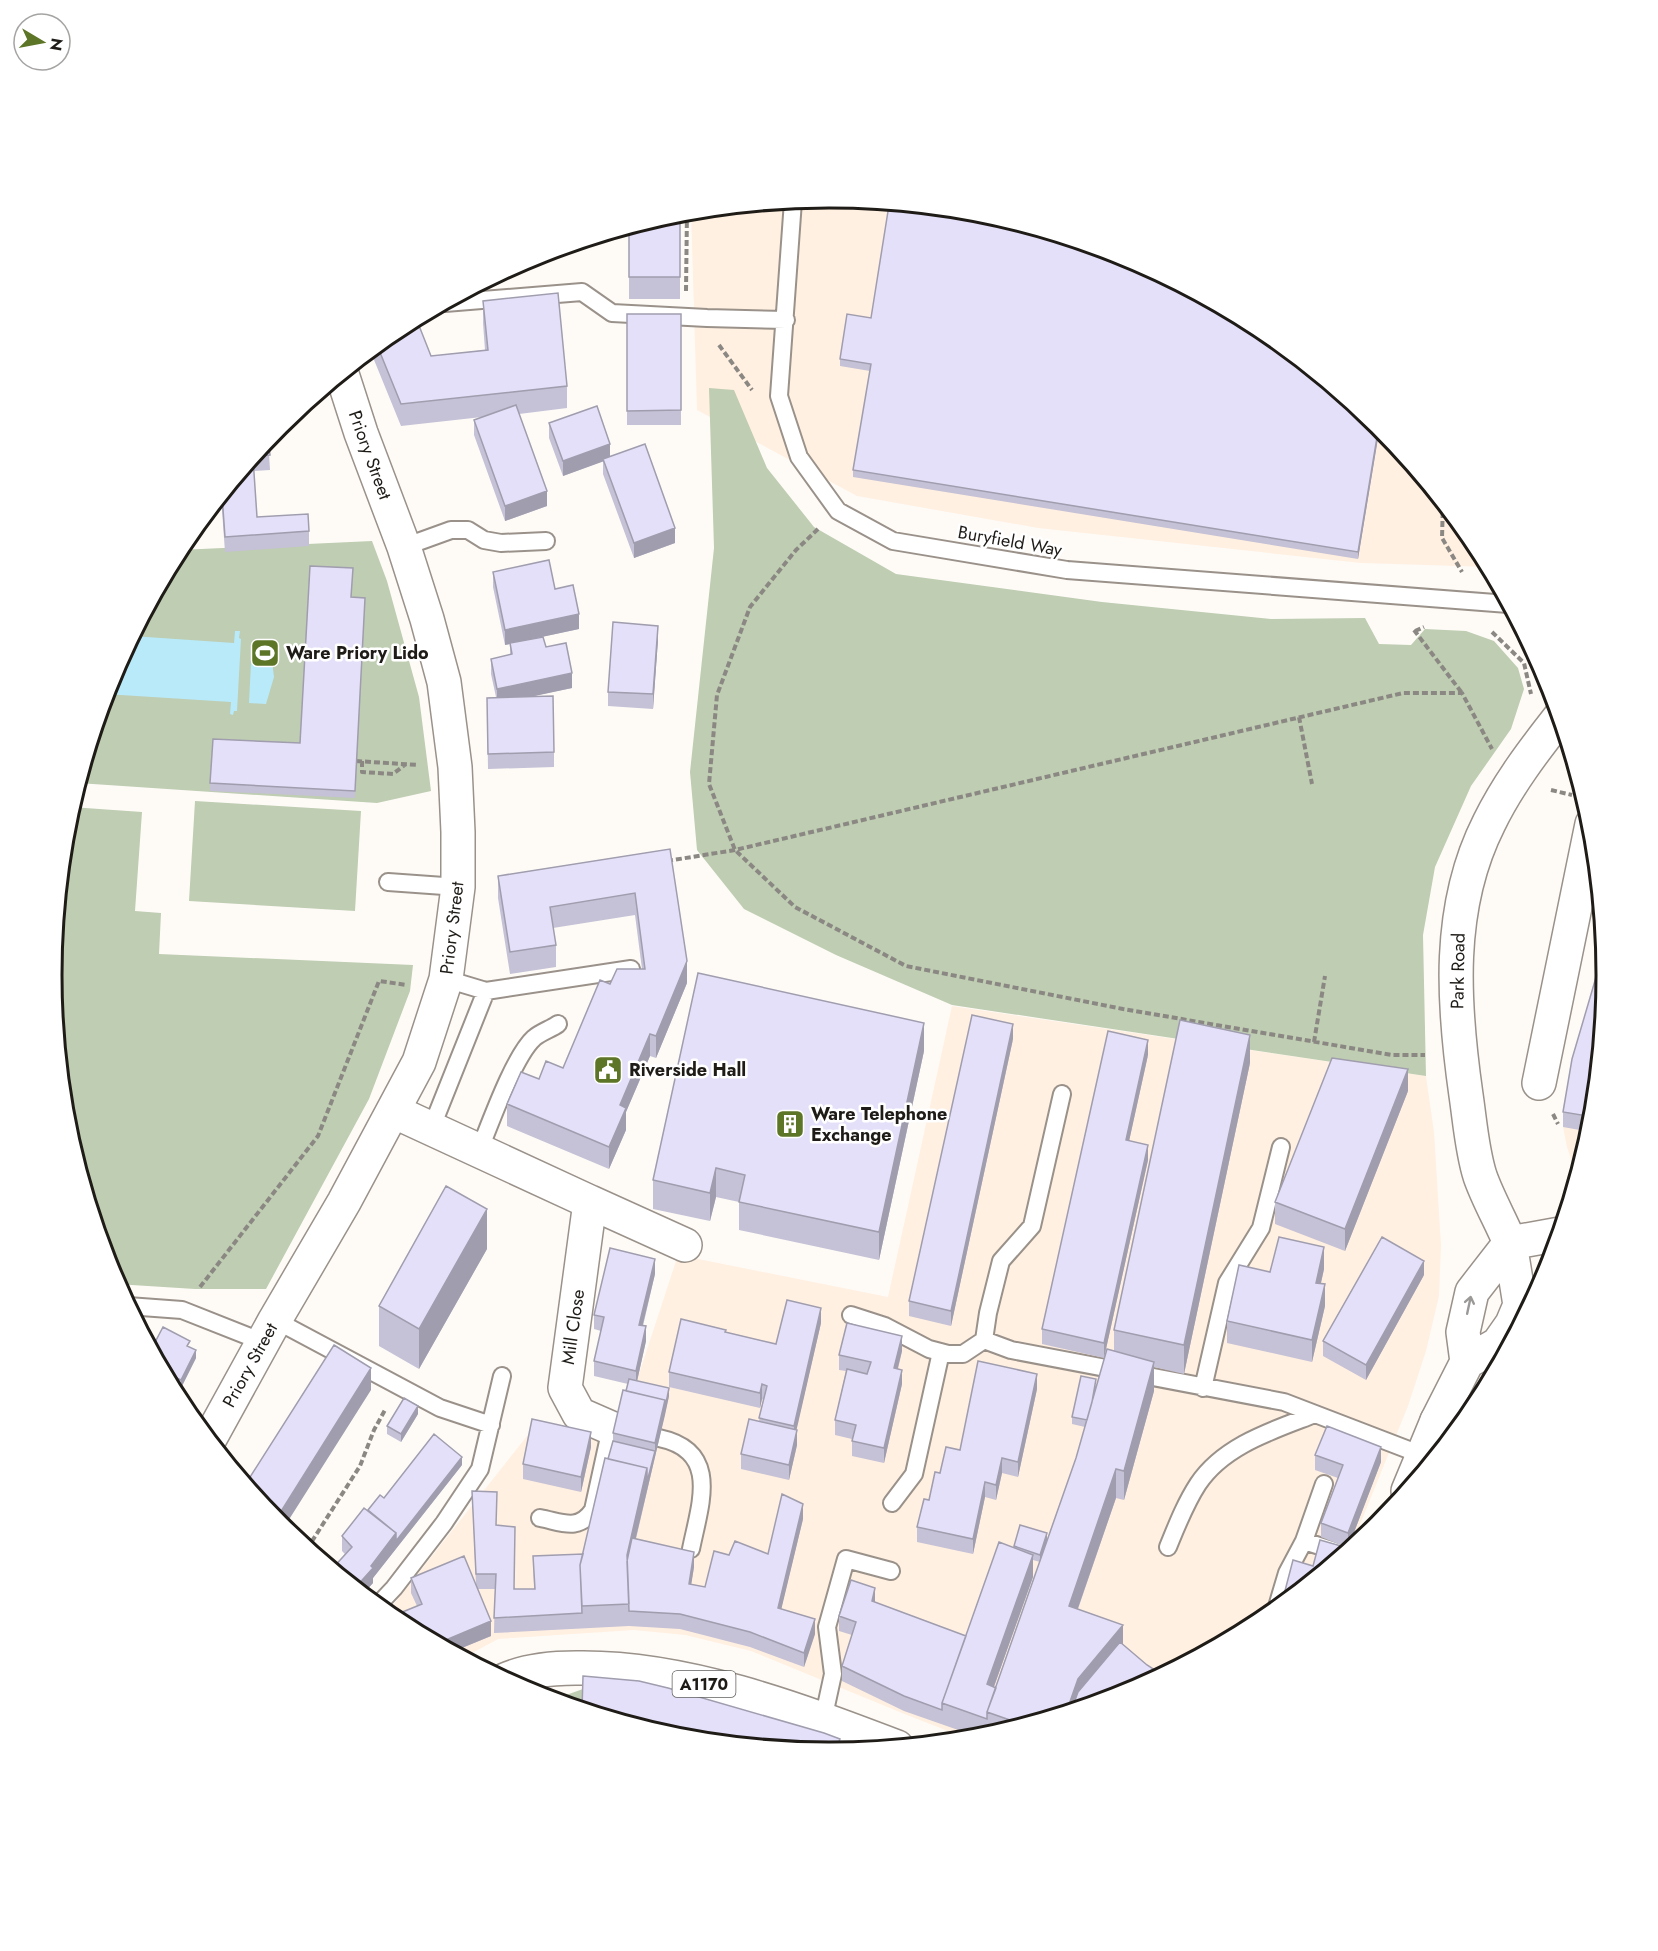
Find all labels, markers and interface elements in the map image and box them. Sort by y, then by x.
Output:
north arrow [12,12,72,72]
text: N [44,36,69,53]
street label: Priory Street [342,407,398,504]
street label: Buryfield Way [956,519,1064,563]
sports icon: Ware Priory Lido [249,637,281,669]
place label: Ware Priory Lido [286,640,429,666]
street label: Priory Street [433,880,471,976]
street label: Park Road [1444,933,1472,1009]
public building icon: Riverside Hall [592,1054,624,1086]
place label: Riverside Hall [629,1057,746,1083]
place label: Ware Telephone Exchange [811,1101,947,1148]
building icon: Ware Telephone Exchange [774,1108,806,1140]
street label: Mill Close [555,1288,591,1366]
one-way arrow [1464,1296,1475,1315]
street label: Priory Street [216,1317,284,1412]
road number: A1170 [672,1671,736,1697]

